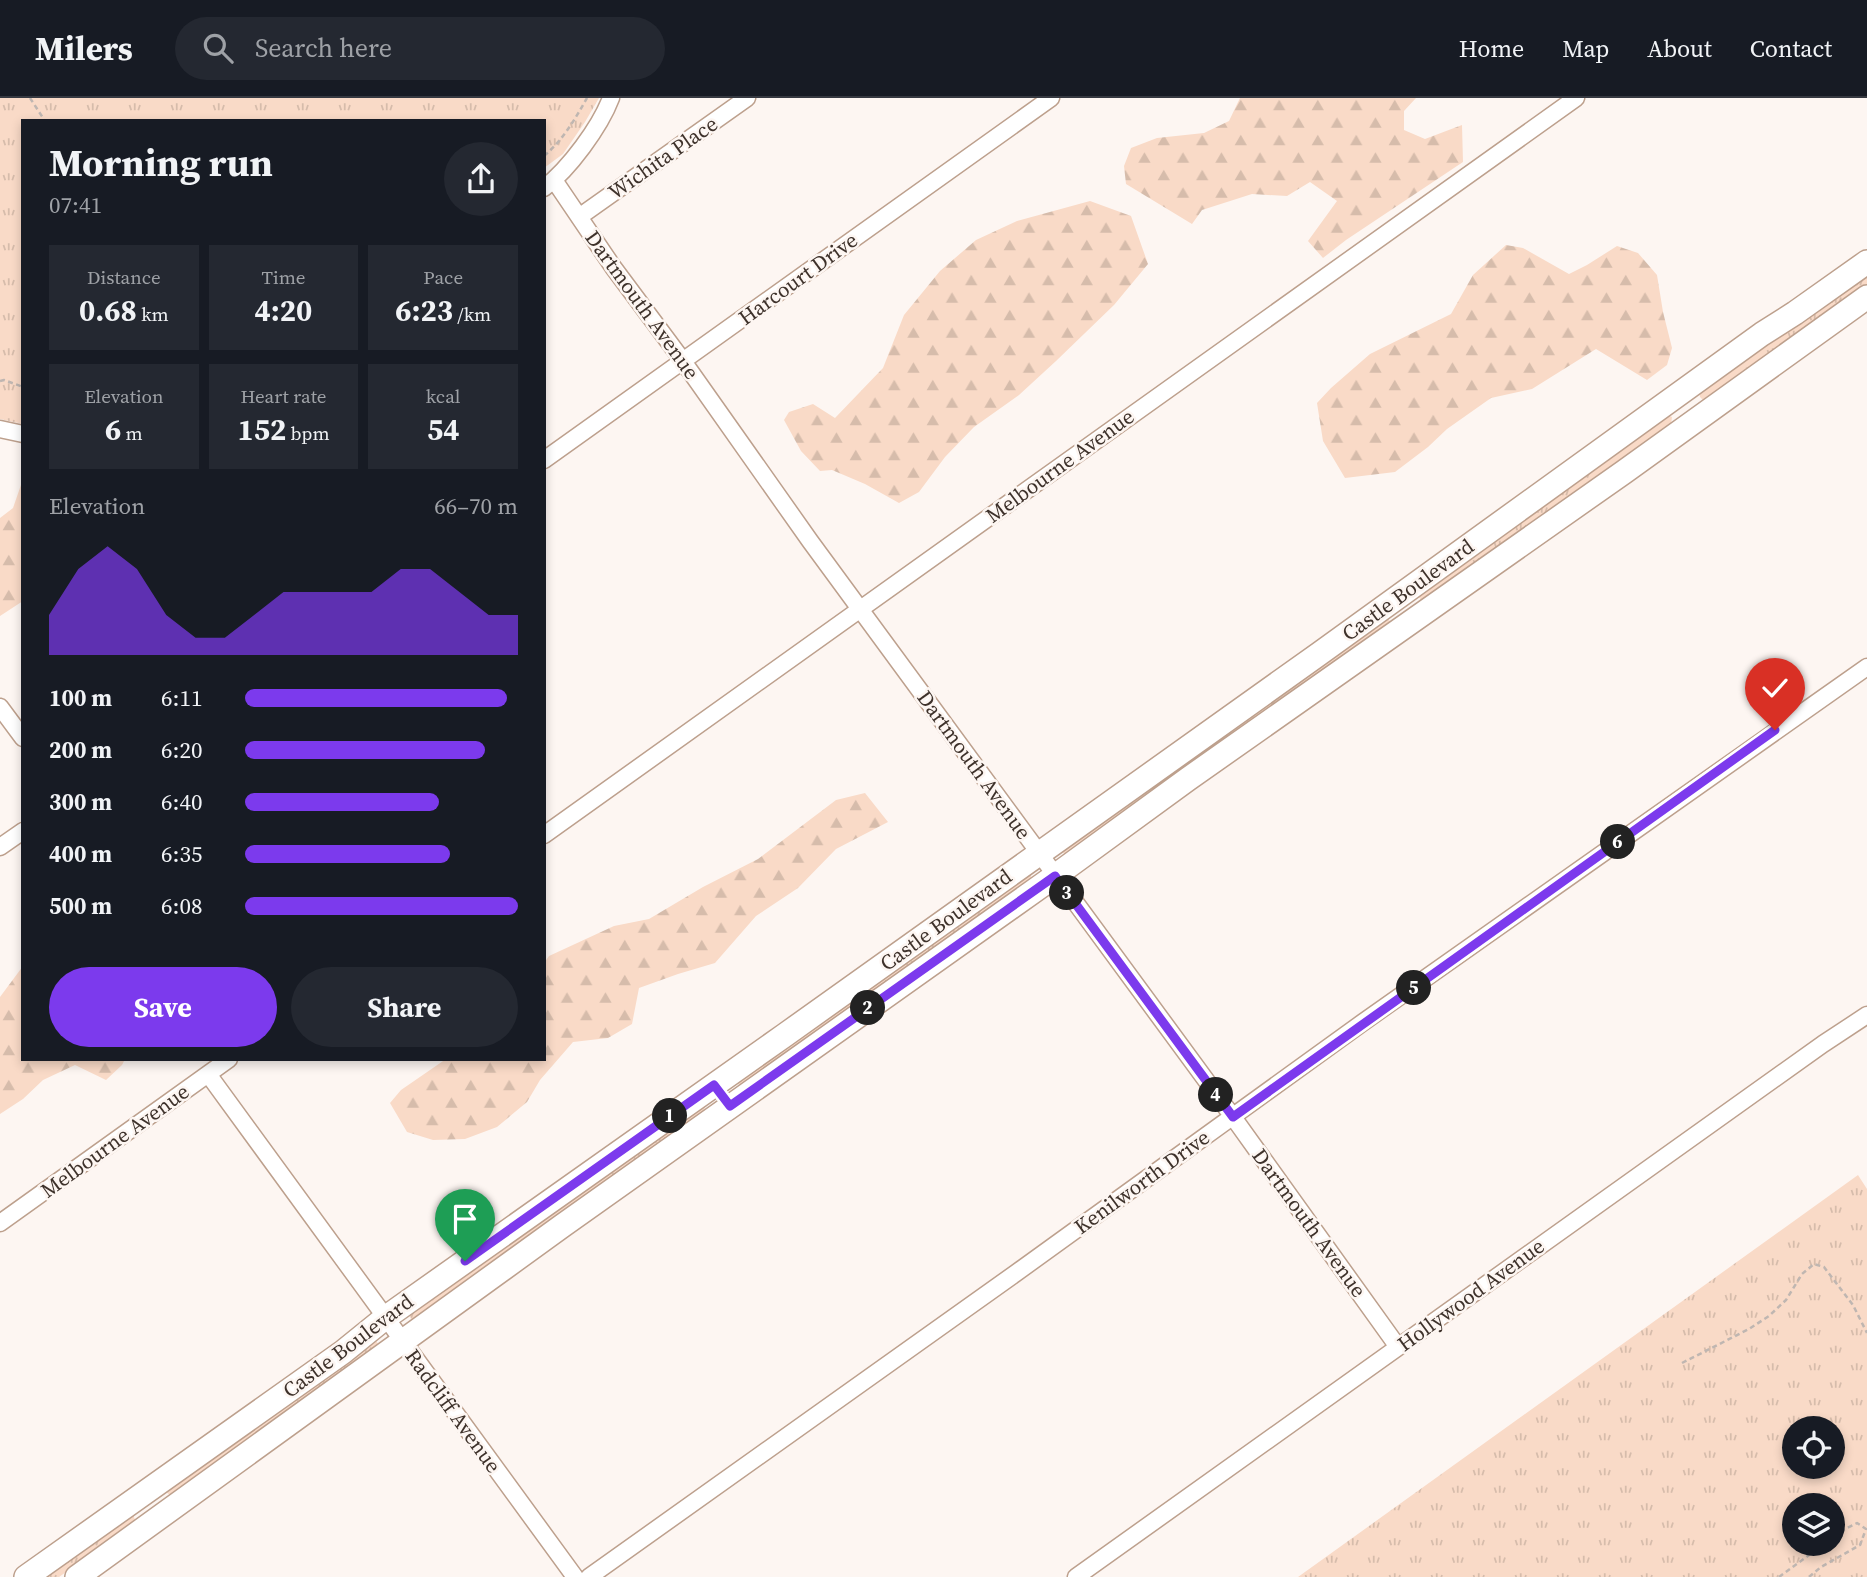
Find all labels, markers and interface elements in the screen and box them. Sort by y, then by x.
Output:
search box [175,17,665,80]
text: Milers [35,26,133,71]
icon: search [199,29,237,67]
text: Search here [255,30,392,66]
text: Home [1459,32,1524,65]
text: Map [1562,32,1609,65]
text: About [1647,32,1712,65]
text: Contact [1750,32,1832,65]
street label: Wichita Place [602,109,723,206]
text: Morning run [49,137,273,189]
button: share [444,142,518,216]
text: 07:41 [49,189,102,221]
street label: Dartmouth Avenue [579,224,706,385]
street label: Harcourt Drive [732,225,863,332]
text: Distance [87,264,161,290]
text: Time [262,264,305,290]
text: Pace [423,264,463,290]
text: 0.68 [79,290,137,331]
text: 4:20 [255,290,312,331]
text: 6:23 [395,290,453,331]
text: km [137,301,169,327]
text: /km [453,301,491,327]
text: Elevation [84,383,164,409]
text: Heart rate [240,383,327,409]
text: kcal [426,383,460,409]
street label: Melbourne Avenue [980,402,1140,529]
text: 6 [105,409,121,450]
text: 152 [237,409,286,450]
text: 54 [427,409,459,450]
text: m [121,420,143,446]
text: bpm [286,420,330,446]
text: Elevation [49,490,145,522]
text: 66–70 m [434,490,518,522]
street label: Castle Boulevard [1336,532,1480,647]
pin [1745,658,1805,730]
icon: check [1756,669,1794,707]
text: 100 m [49,682,112,714]
text: 6:11 [161,682,202,714]
street label: Dartmouth Avenue [911,684,1038,845]
text: 200 m [49,734,112,766]
text: 6:20 [161,734,202,766]
text: 300 m [49,786,112,818]
text: 6:40 [161,786,202,818]
pin: 6 [1600,824,1636,860]
text: 6 [1612,828,1623,854]
text: 400 m [49,838,112,870]
text: 6:35 [161,838,202,870]
street label: Castle Boulevard [874,862,1018,977]
pin: 3 [1050,876,1084,910]
text: 3 [1061,879,1072,905]
text: 500 m [49,890,112,922]
text: 6:08 [161,890,202,922]
button: Save [49,967,277,1047]
button: Share [291,967,518,1047]
pin: 5 [1396,970,1432,1006]
text: 5 [1408,974,1419,1000]
pin: 2 [850,990,886,1026]
text: 2 [862,994,873,1020]
street label: Melbourne Avenue [35,1077,195,1204]
pin: 4 [1198,1077,1234,1112]
text: 4 [1210,1081,1221,1107]
pin: 1 [652,1098,688,1134]
text: 1 [664,1102,675,1128]
street label: Kenilworth Drive [1068,1123,1215,1241]
street label: Dartmouth Avenue [1246,1142,1373,1303]
pin [435,1189,495,1261]
icon: arrive [446,1200,484,1238]
street label: Hollywood Avenue [1391,1231,1550,1358]
street label: Castle Boulevard [276,1287,419,1404]
street label: Radcliff Avenue [399,1343,508,1478]
map controls [1782,1416,1845,1556]
button: locate [1782,1416,1845,1479]
button: layers [1782,1493,1845,1556]

